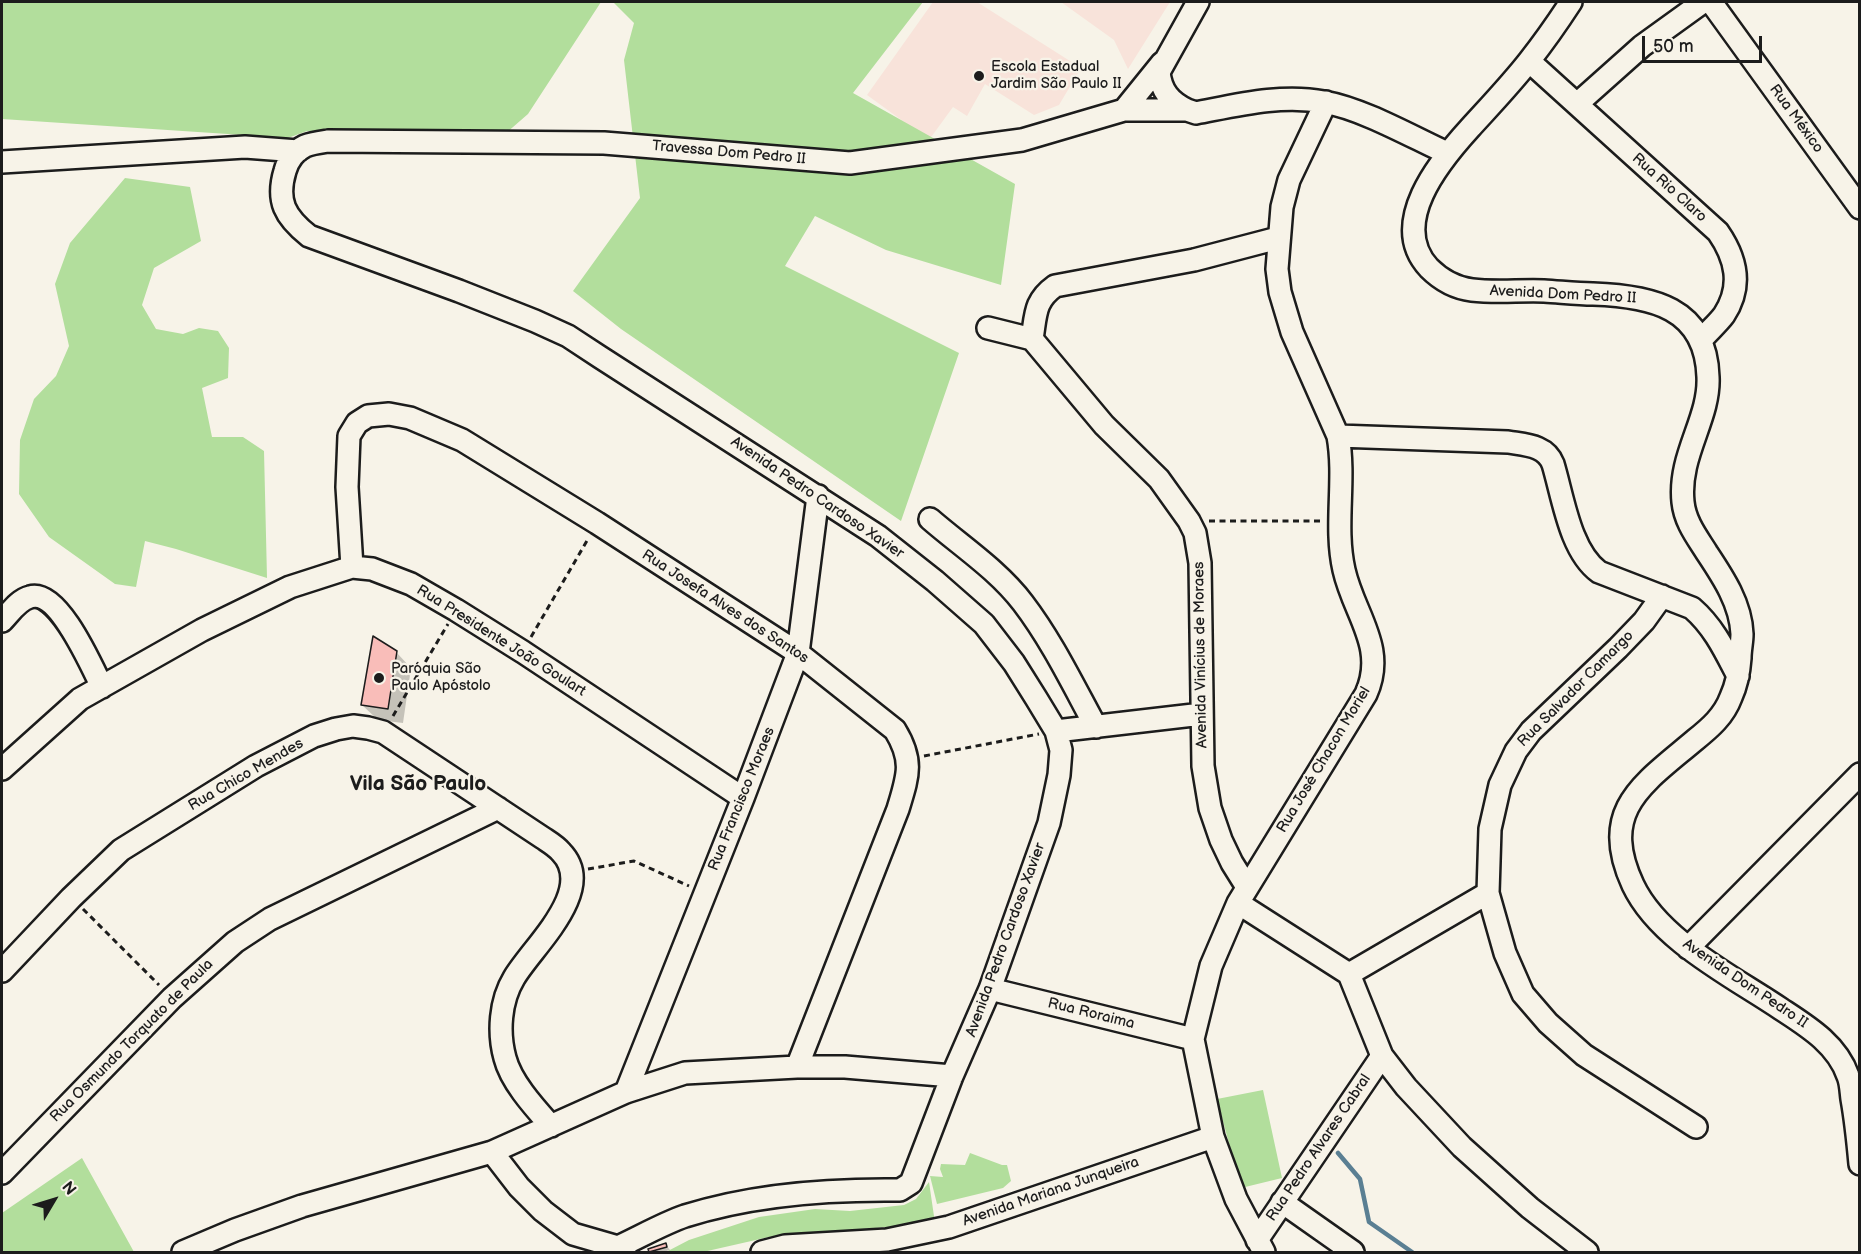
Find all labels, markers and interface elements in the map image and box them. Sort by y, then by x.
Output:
scale bar [1645,24,1765,62]
text: 50 m [1653,36,1694,57]
place label: Escola Estadual Jardim São Paulo II [991,58,1122,93]
marker: Escola Estadual Jardim São Paulo II [972,69,986,83]
street label: Rua México [1765,81,1827,157]
street label: Travessa Dom Pedro II [651,137,807,169]
street label: Rua Rio Claro [1628,150,1710,226]
street label: Avenida Dom Pedro II [1489,282,1637,308]
street label: Avenida Pedro Cardoso Xavier [727,433,907,563]
street label: Rua Josefa Alves dos Santos [638,546,812,668]
street label: Avenida Vinícius de Moraes [1190,561,1212,749]
street label: Rua Presidente João Goulart [413,581,589,701]
street label: Rua Salvador Camargo [1514,627,1638,751]
place label: Paróquia São Paulo Apóstolo [391,660,491,695]
marker: Paróquia São Paulo Apóstolo [372,671,386,685]
street label: Rua José Chacon Moriel [1273,684,1375,836]
street label: Rua Francisco Moraes [705,725,779,873]
street label: Rua Chico Mendes [185,735,307,815]
district label: Vila São Paulo [350,772,486,798]
street label: Avenida Pedro Cardoso Xavier [962,841,1050,1039]
street label: Avenida Dom Pedro II [1679,935,1811,1033]
street label: Rua Osmundo Torquato de Paula [47,956,217,1126]
street label: Rua Roraima [1046,995,1136,1033]
street label: Rua Pedro Alvares Cabral [1263,1071,1375,1225]
street label: Avenida Mariana Junqueira [960,1153,1142,1231]
north arrow [24,1170,84,1230]
text: N [57,1178,80,1199]

